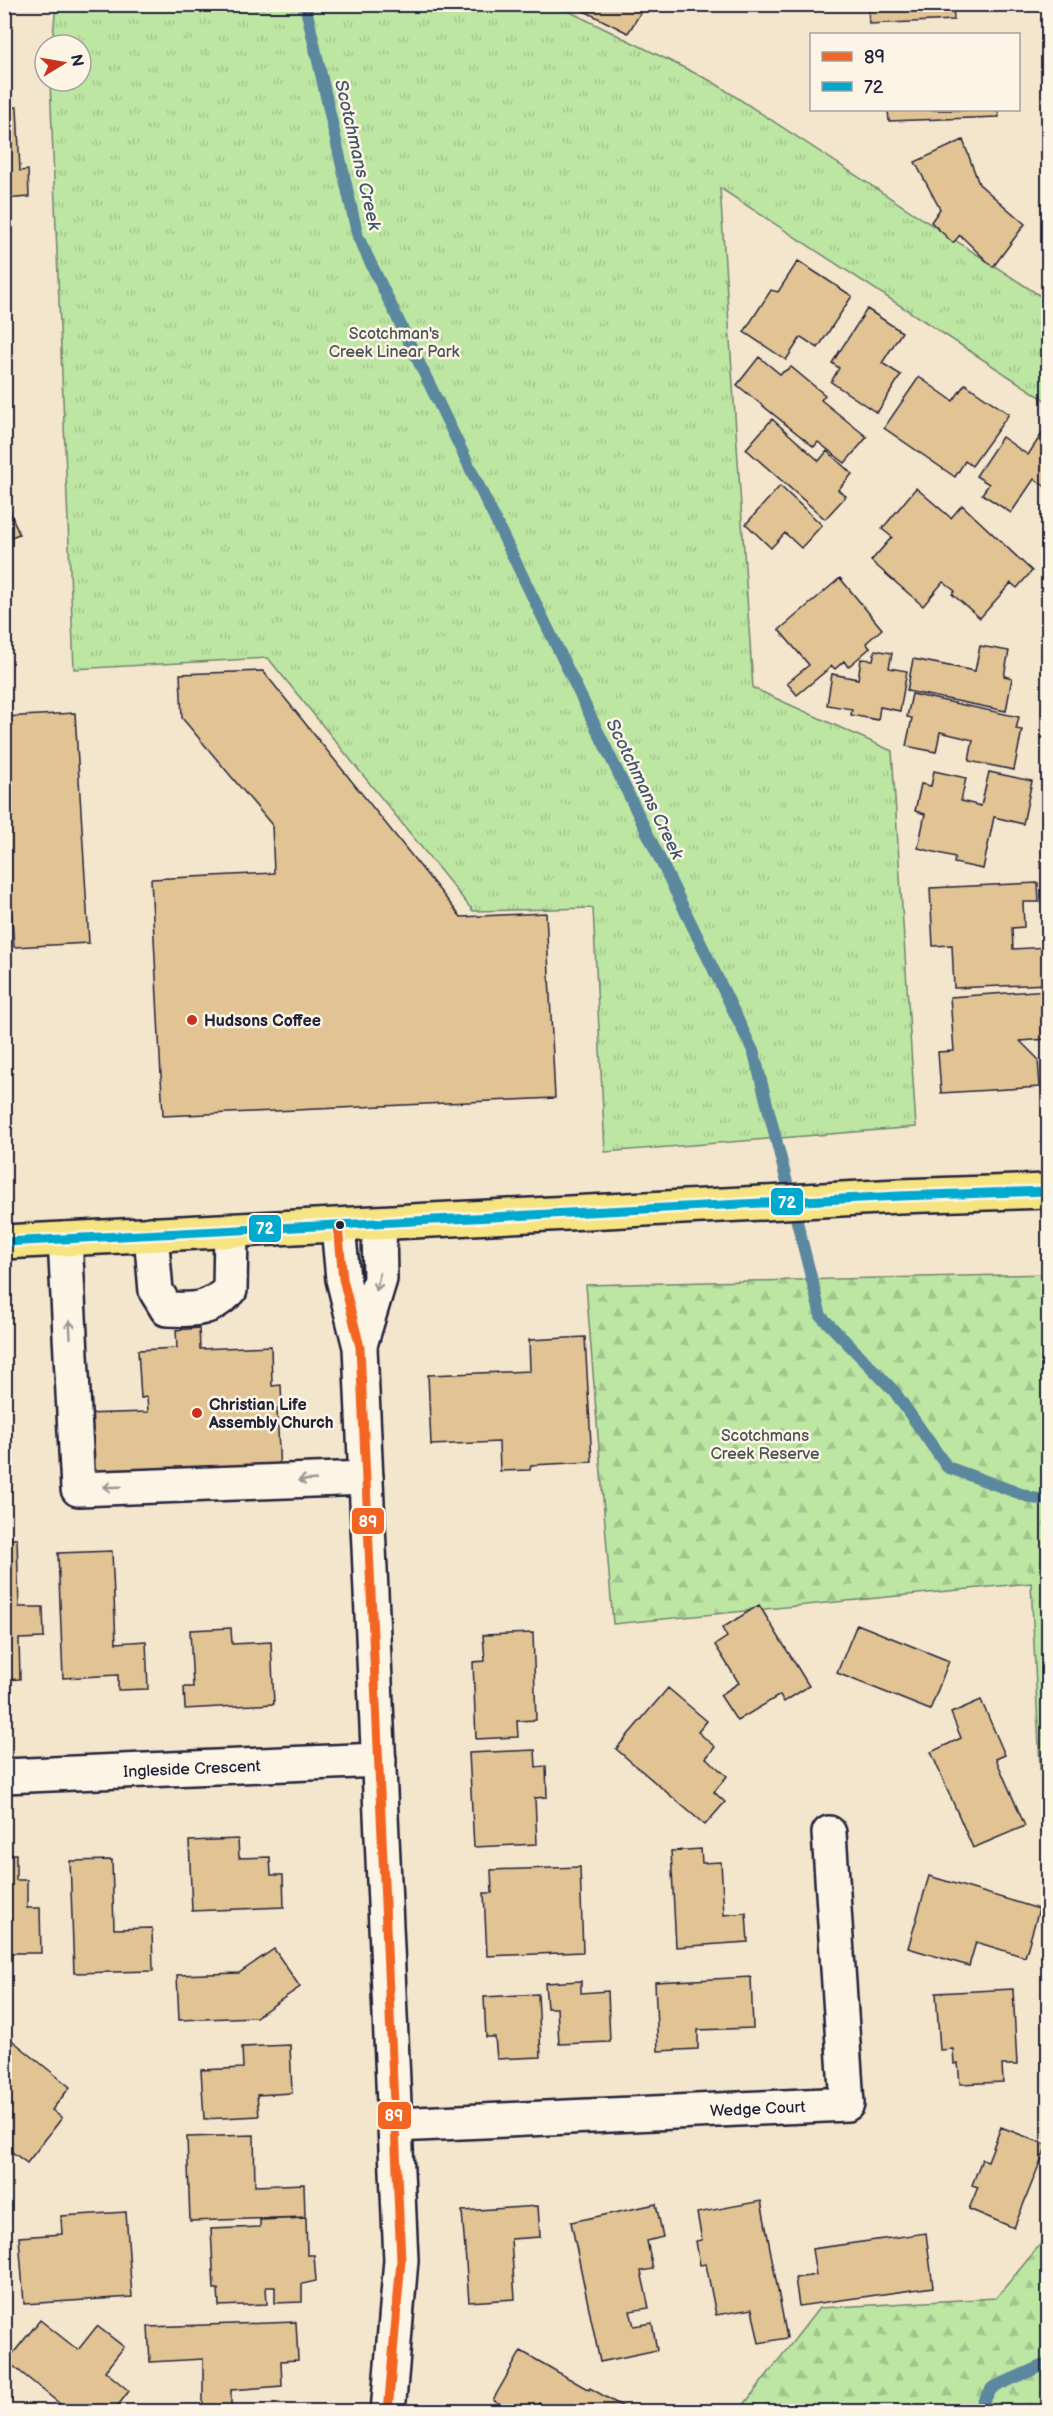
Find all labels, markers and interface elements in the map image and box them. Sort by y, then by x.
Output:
north arrow [33,33,93,93]
legend [810,33,1020,111]
text: 89 [864,47,885,68]
text: N [66,53,87,68]
text: 72 [864,77,884,98]
water label: Scotchmans Creek [330,78,385,234]
park label: Scotchman's Creek Linear Park [329,325,459,362]
water label: Scotchmans Creek [601,715,688,864]
place label: Hudsons Coffee [204,1012,321,1031]
marker: Hudsons Coffee [185,1013,199,1027]
line badge: 72 [770,1187,804,1216]
text: 72 [778,1194,797,1213]
line badge: 72 [248,1214,282,1243]
unlabelled marker [334,1219,346,1231]
text: 72 [256,1220,275,1239]
one-way arrow [372,1272,383,1291]
one-way arrow [64,1319,75,1339]
place label: Christian Life Assembly Church [208,1396,333,1433]
marker: Christian Life Assembly Church [190,1406,204,1420]
park label: Scotchmans Creek Reserve [710,1427,820,1464]
one-way arrow [298,1475,318,1486]
one-way arrow [103,1482,123,1493]
line badge: 89 [351,1507,385,1535]
text: 89 [359,1513,378,1532]
street label: Ingleside Crescent [123,1757,261,1782]
street label: Wedge Court [709,2098,806,2121]
line badge: 89 [377,2101,412,2130]
text: 89 [385,2107,404,2126]

